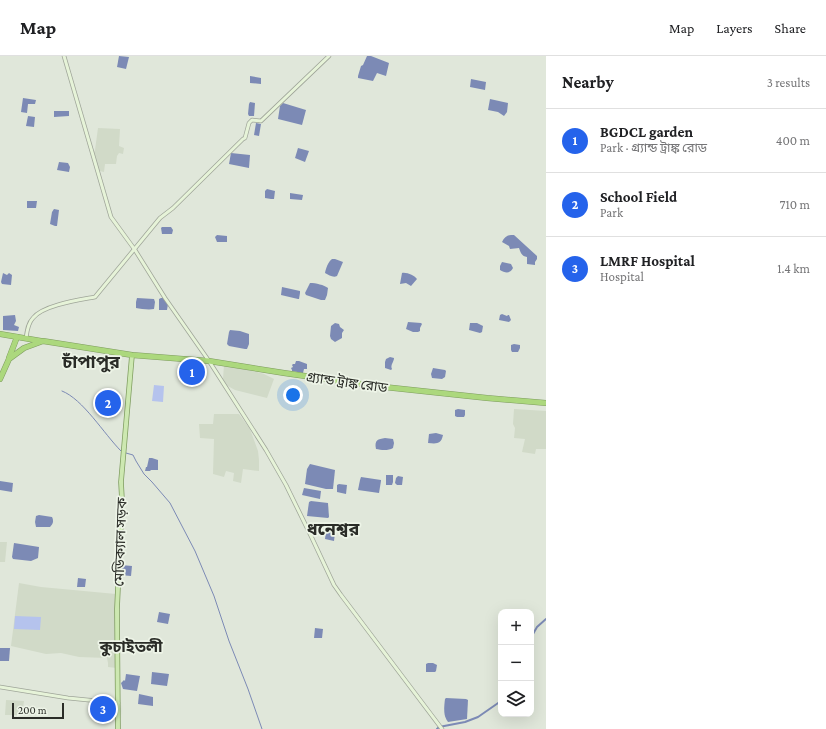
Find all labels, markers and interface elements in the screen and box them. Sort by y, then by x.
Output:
text: Map [20,17,56,38]
text: Map [669,20,694,36]
text: Layers [716,20,753,36]
text: Share [775,20,806,36]
text: Nearby [562,73,614,92]
text: 3 results [767,75,810,90]
text: BGDCL garden [600,124,693,140]
text: 1 [573,133,577,148]
text: 400 m [776,133,810,148]
text: Park · গ্র্যান্ড ট্রাঙ্ক রোড [600,140,707,155]
text: School Field [600,189,677,205]
text: 2 [572,197,578,212]
text: 710 m [779,197,810,212]
text: Park [600,205,623,220]
text: LMRF Hospital [600,253,695,269]
text: 3 [572,261,578,276]
text: 1.4 km [777,261,810,276]
text: Hospital [600,269,644,284]
district label: চাঁপাপুর [61,352,121,373]
pin: 1 [179,357,205,387]
street label: গ্র্যান্ড ট্রাঙ্ক রোড [305,368,390,396]
your location [283,385,303,405]
pin: 2 [95,388,121,418]
street label: মেডিক্যাল সড়ক [110,497,130,587]
district label: ধনেশ্বর [307,519,360,539]
map controls [498,609,534,717]
button: + [498,609,534,645]
district label: কুচাইতলী [98,638,163,657]
button: − [498,645,534,681]
button: layers [498,681,534,717]
pin: 3 [90,694,116,724]
scale bar [12,701,64,720]
text: 200 m [18,704,47,716]

